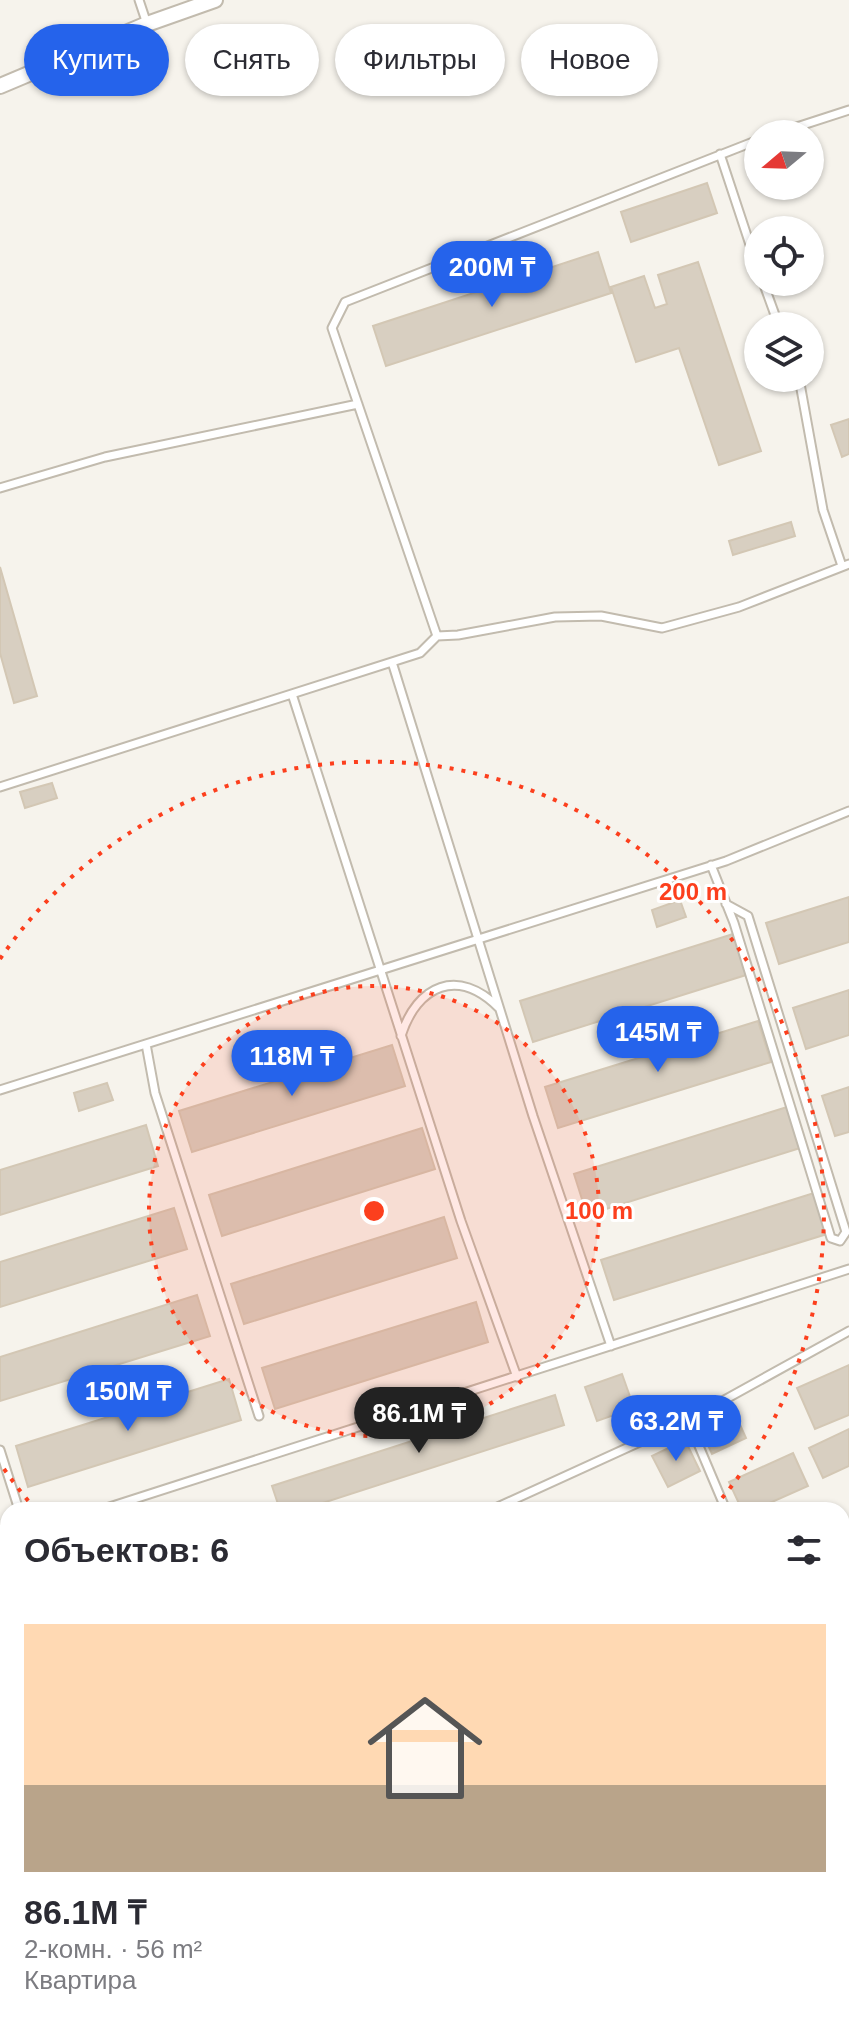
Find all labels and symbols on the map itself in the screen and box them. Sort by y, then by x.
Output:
north arrow [744,120,824,200]
pin: 200M ₸ [427,241,557,309]
text: 200 m [659,878,727,905]
pin: 145M ₸ [593,1006,723,1074]
pin: 118M ₸ [227,1030,357,1098]
centre of rings [360,1197,388,1225]
text: 100 m [565,1197,633,1224]
pin: 150M ₸ [63,1365,193,1433]
pin: 86.1M ₸ [345,1387,493,1455]
pin: 63.2M ₸ [602,1395,750,1463]

